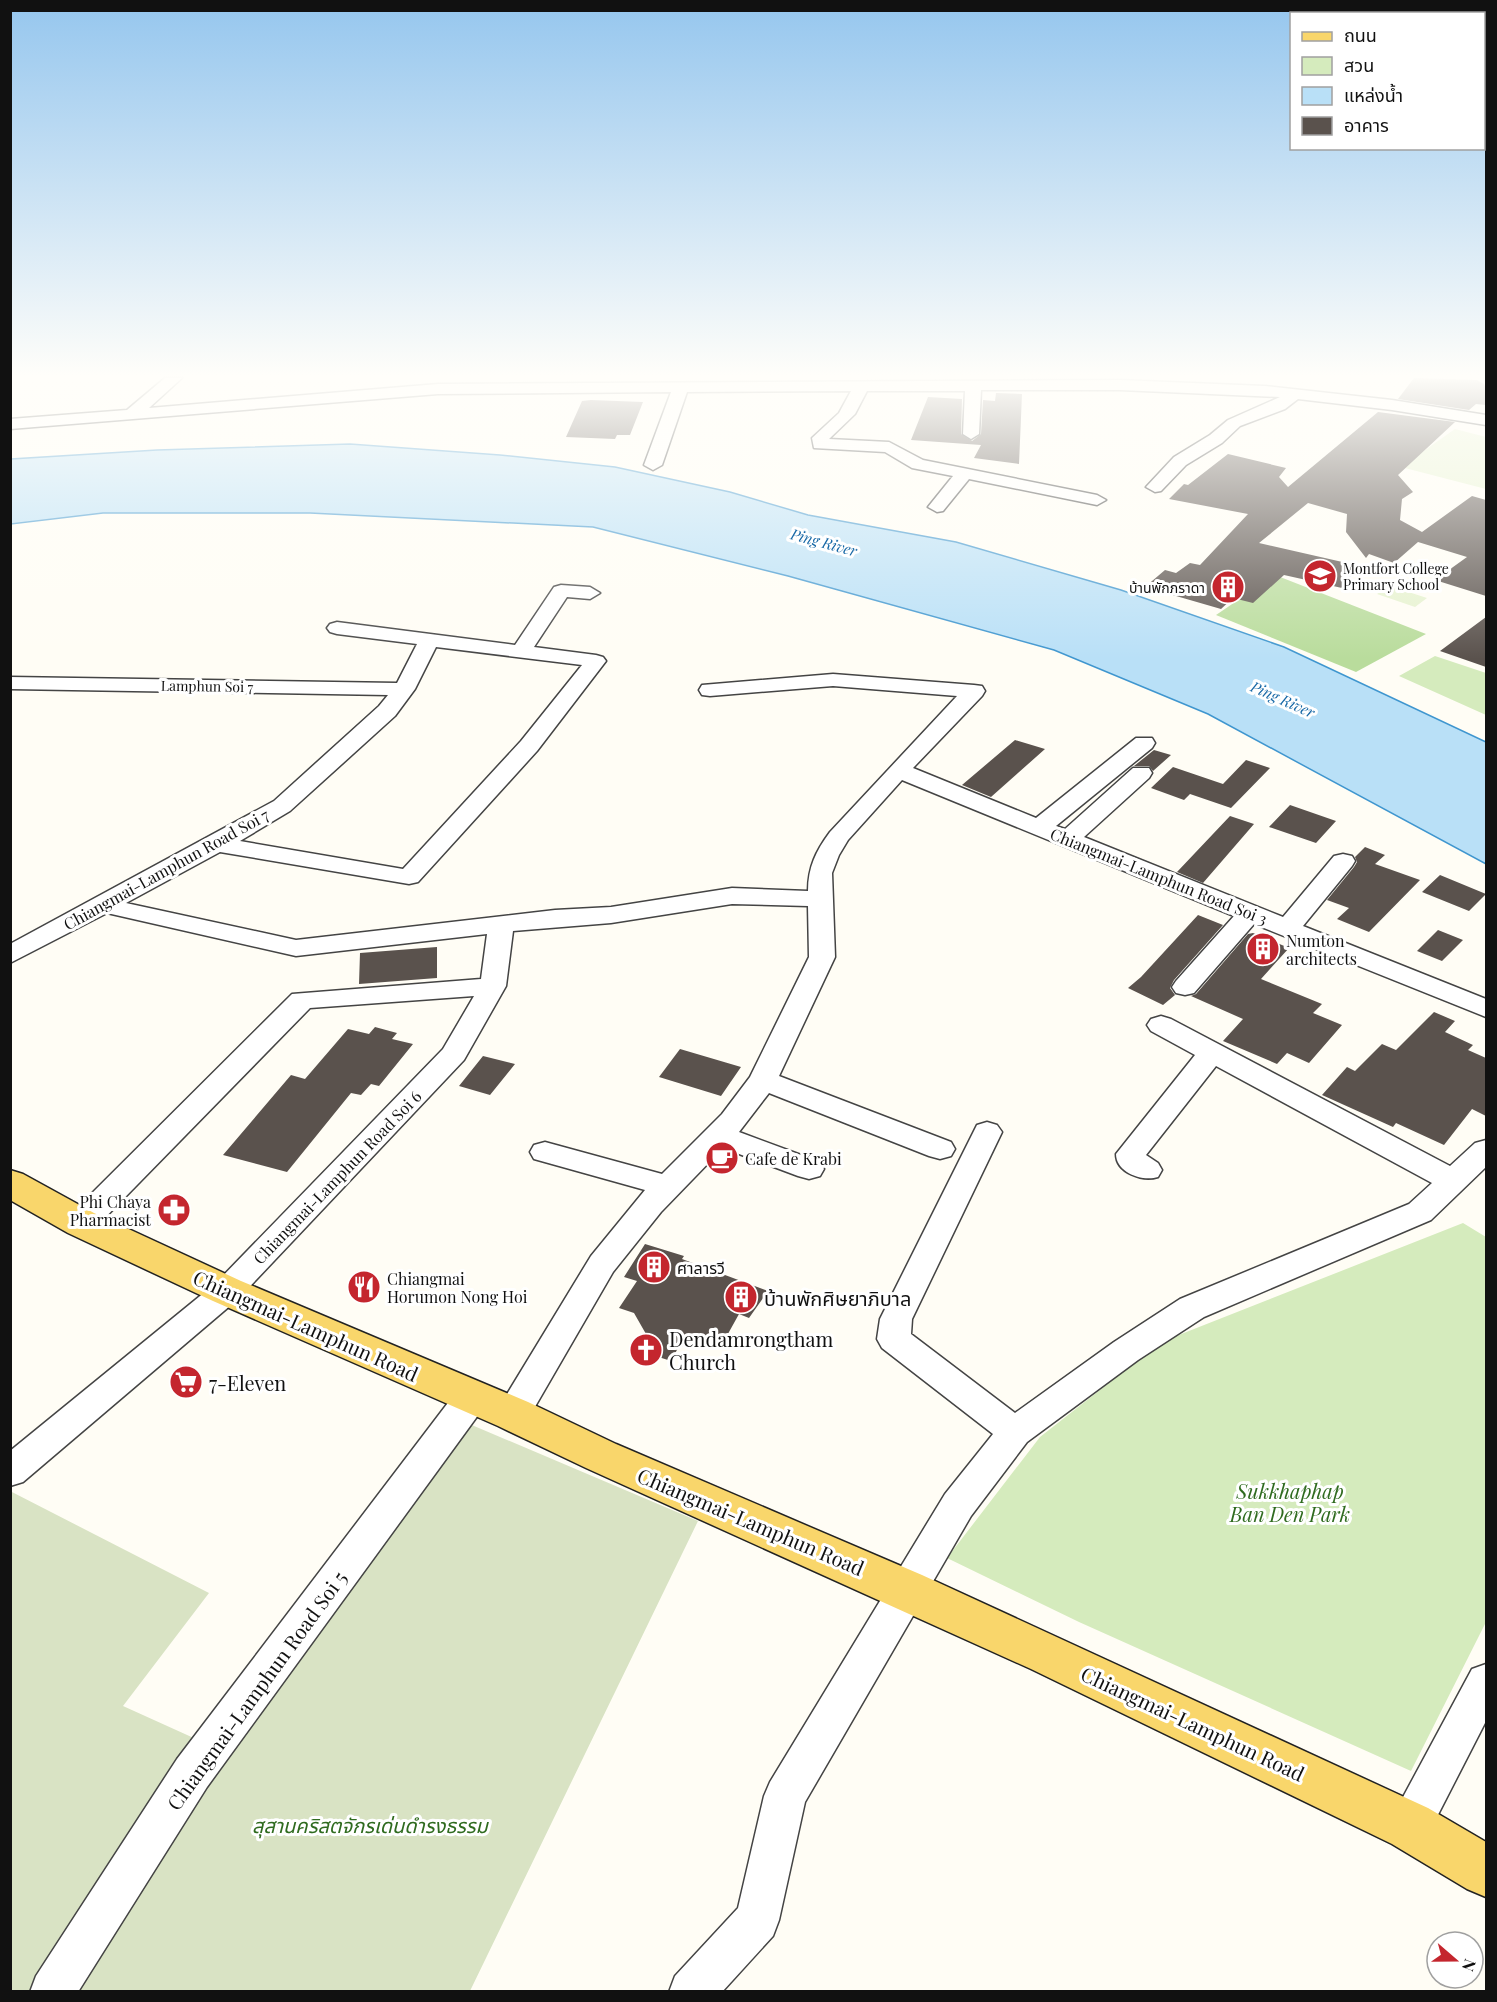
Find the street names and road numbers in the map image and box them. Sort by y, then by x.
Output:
street label: Lamphun Soi 7 [161,676,254,696]
street label: Chiangmai-Lamphun Road Soi 7 [60,803,273,934]
street label: Chiangmai-Lamphun Road Soi 3 [1047,823,1271,929]
street label: Chiangmai-Lamphun Road Soi 6 [248,1086,426,1268]
street label: Chiangmai-Lamphun Road [189,1263,423,1387]
street label: Chiangmai-Lamphun Road [634,1461,869,1581]
street label: Chiangmai-Lamphun Road Soi 5 [160,1565,352,1815]
street label: Chiangmai-Lamphun Road [1077,1659,1310,1787]

